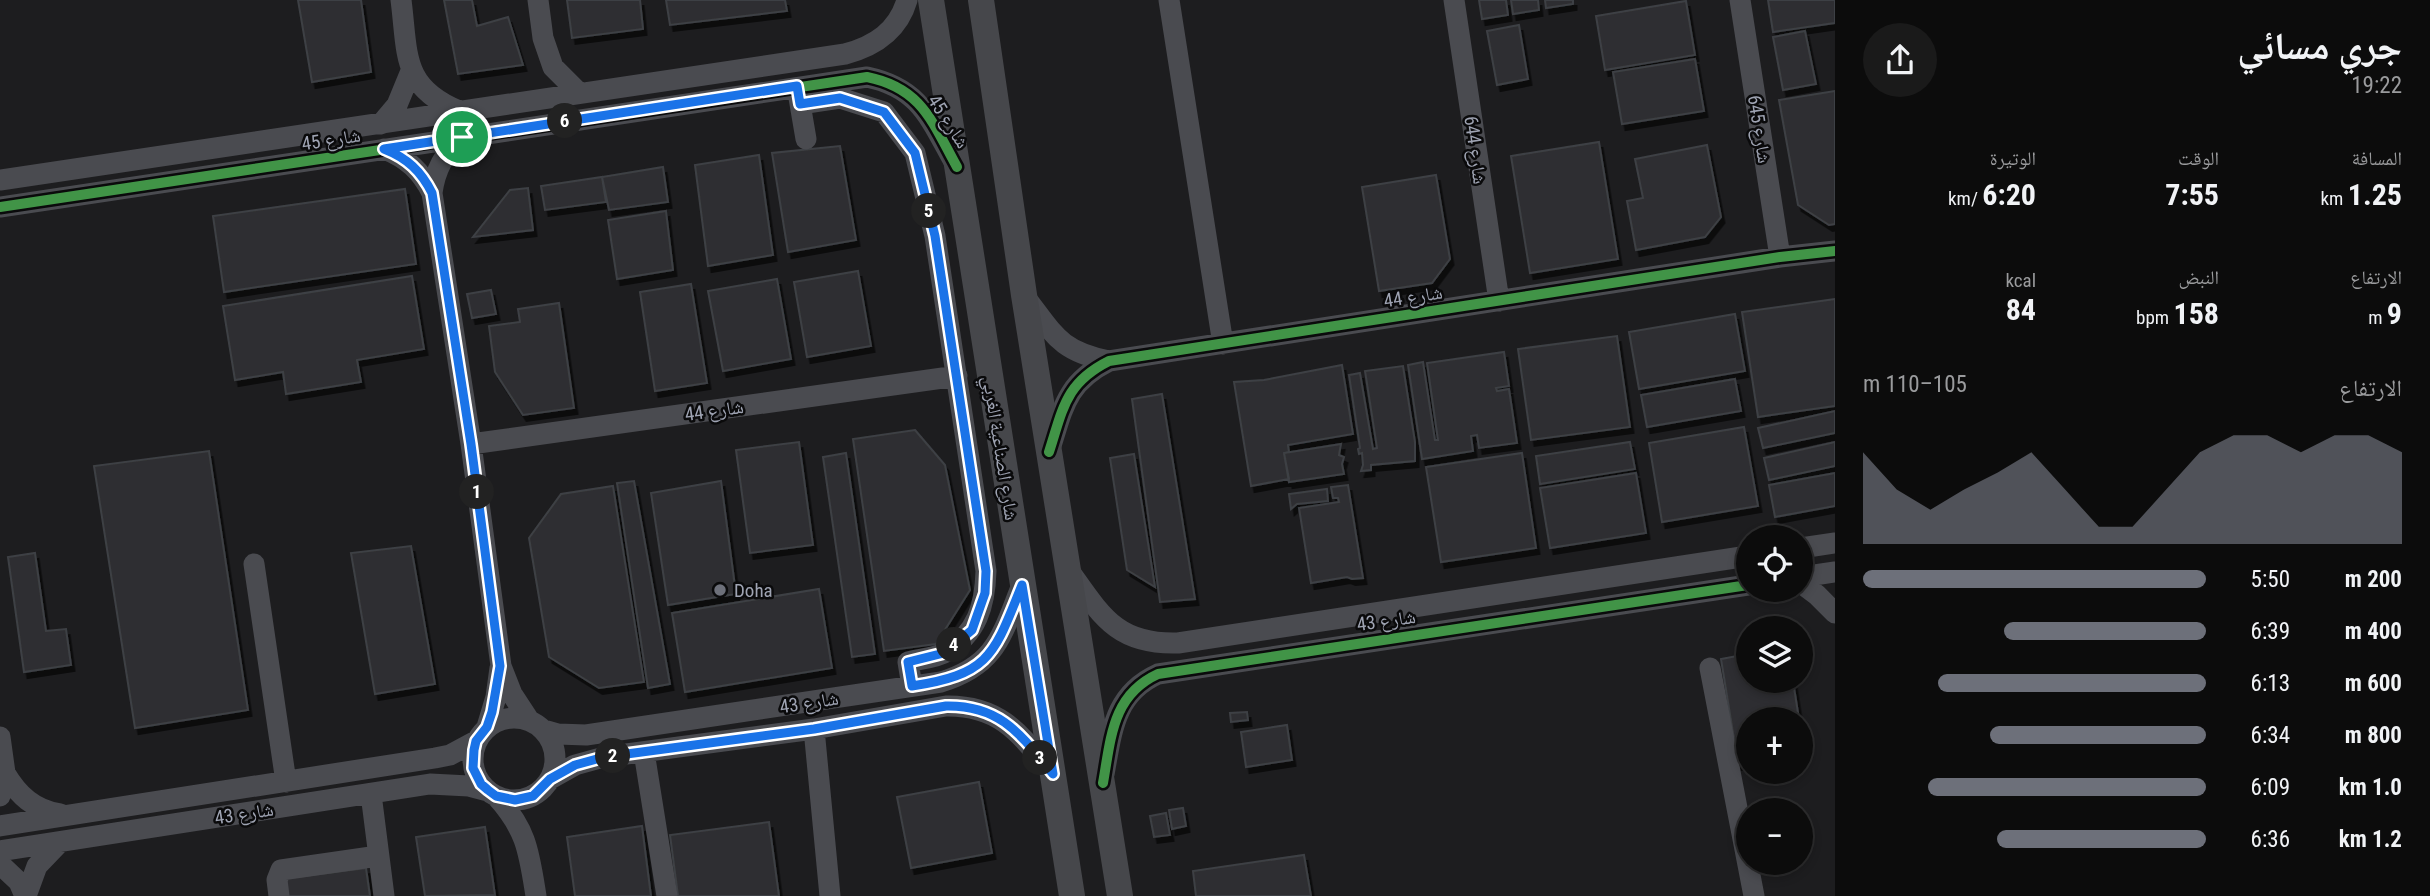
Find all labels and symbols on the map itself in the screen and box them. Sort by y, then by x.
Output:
street label: شارع 45 [923,90,974,152]
street label: شارع 645 [1743,93,1776,165]
pin: 6 [548,104,582,138]
pin [432,107,492,167]
street label: شارع 644 [1459,114,1492,186]
street label: شارع 45 [300,124,362,155]
pin: 5 [912,194,946,228]
street label: شارع 44 [1382,281,1444,312]
street label: شارع الصناعية الغربي [974,374,1023,523]
street label: شارع 44 [683,395,745,426]
pin: 1 [460,475,494,510]
place label: Doha [734,579,773,602]
marker: Doha [712,582,728,598]
street label: شارع 43 [1355,605,1417,636]
pin: 4 [936,628,972,662]
street label: شارع 43 [778,687,840,718]
pin: 2 [596,738,630,774]
pin: 3 [1023,740,1058,776]
street label: شارع 43 [213,798,275,829]

